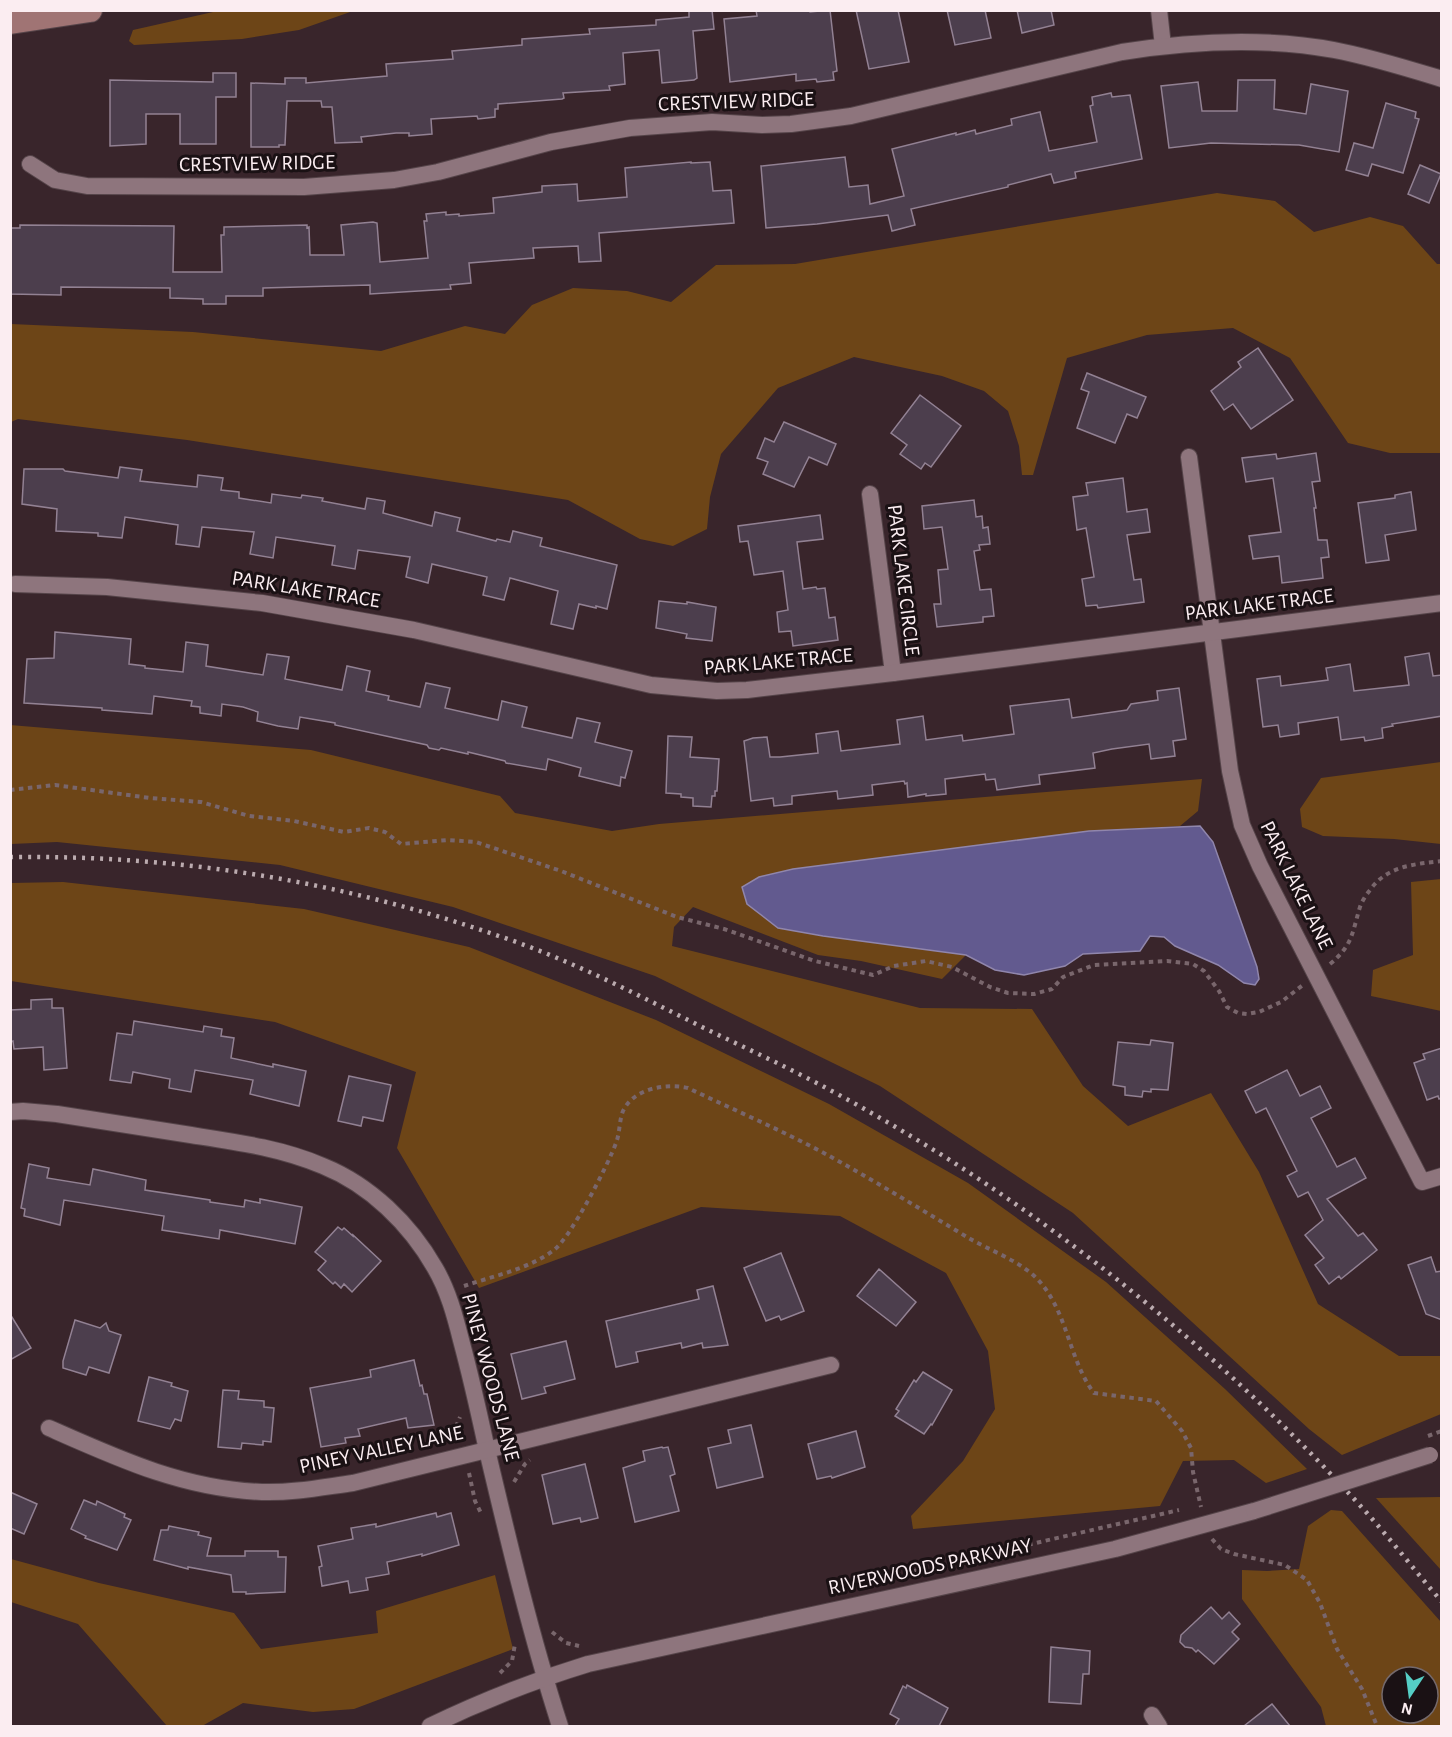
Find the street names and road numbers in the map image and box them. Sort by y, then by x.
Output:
street label: CRESTVIEW RIDGE [658,88,814,115]
street label: CRESTVIEW RIDGE [179,152,335,175]
street label: PARK LAKE CIRCLE [884,503,923,657]
street label: PARK LAKE TRACE [230,567,381,612]
street label: PARK LAKE TRACE [1184,585,1334,624]
street label: PARK LAKE TRACE [703,645,853,678]
street label: PARK LAKE LANE [1256,818,1337,953]
street label: PINEY WOODS LANE [458,1291,523,1463]
street label: PINEY VALLEY LANE [297,1422,465,1477]
street label: RIVERWOODS PARKWAY [826,1535,1034,1598]

